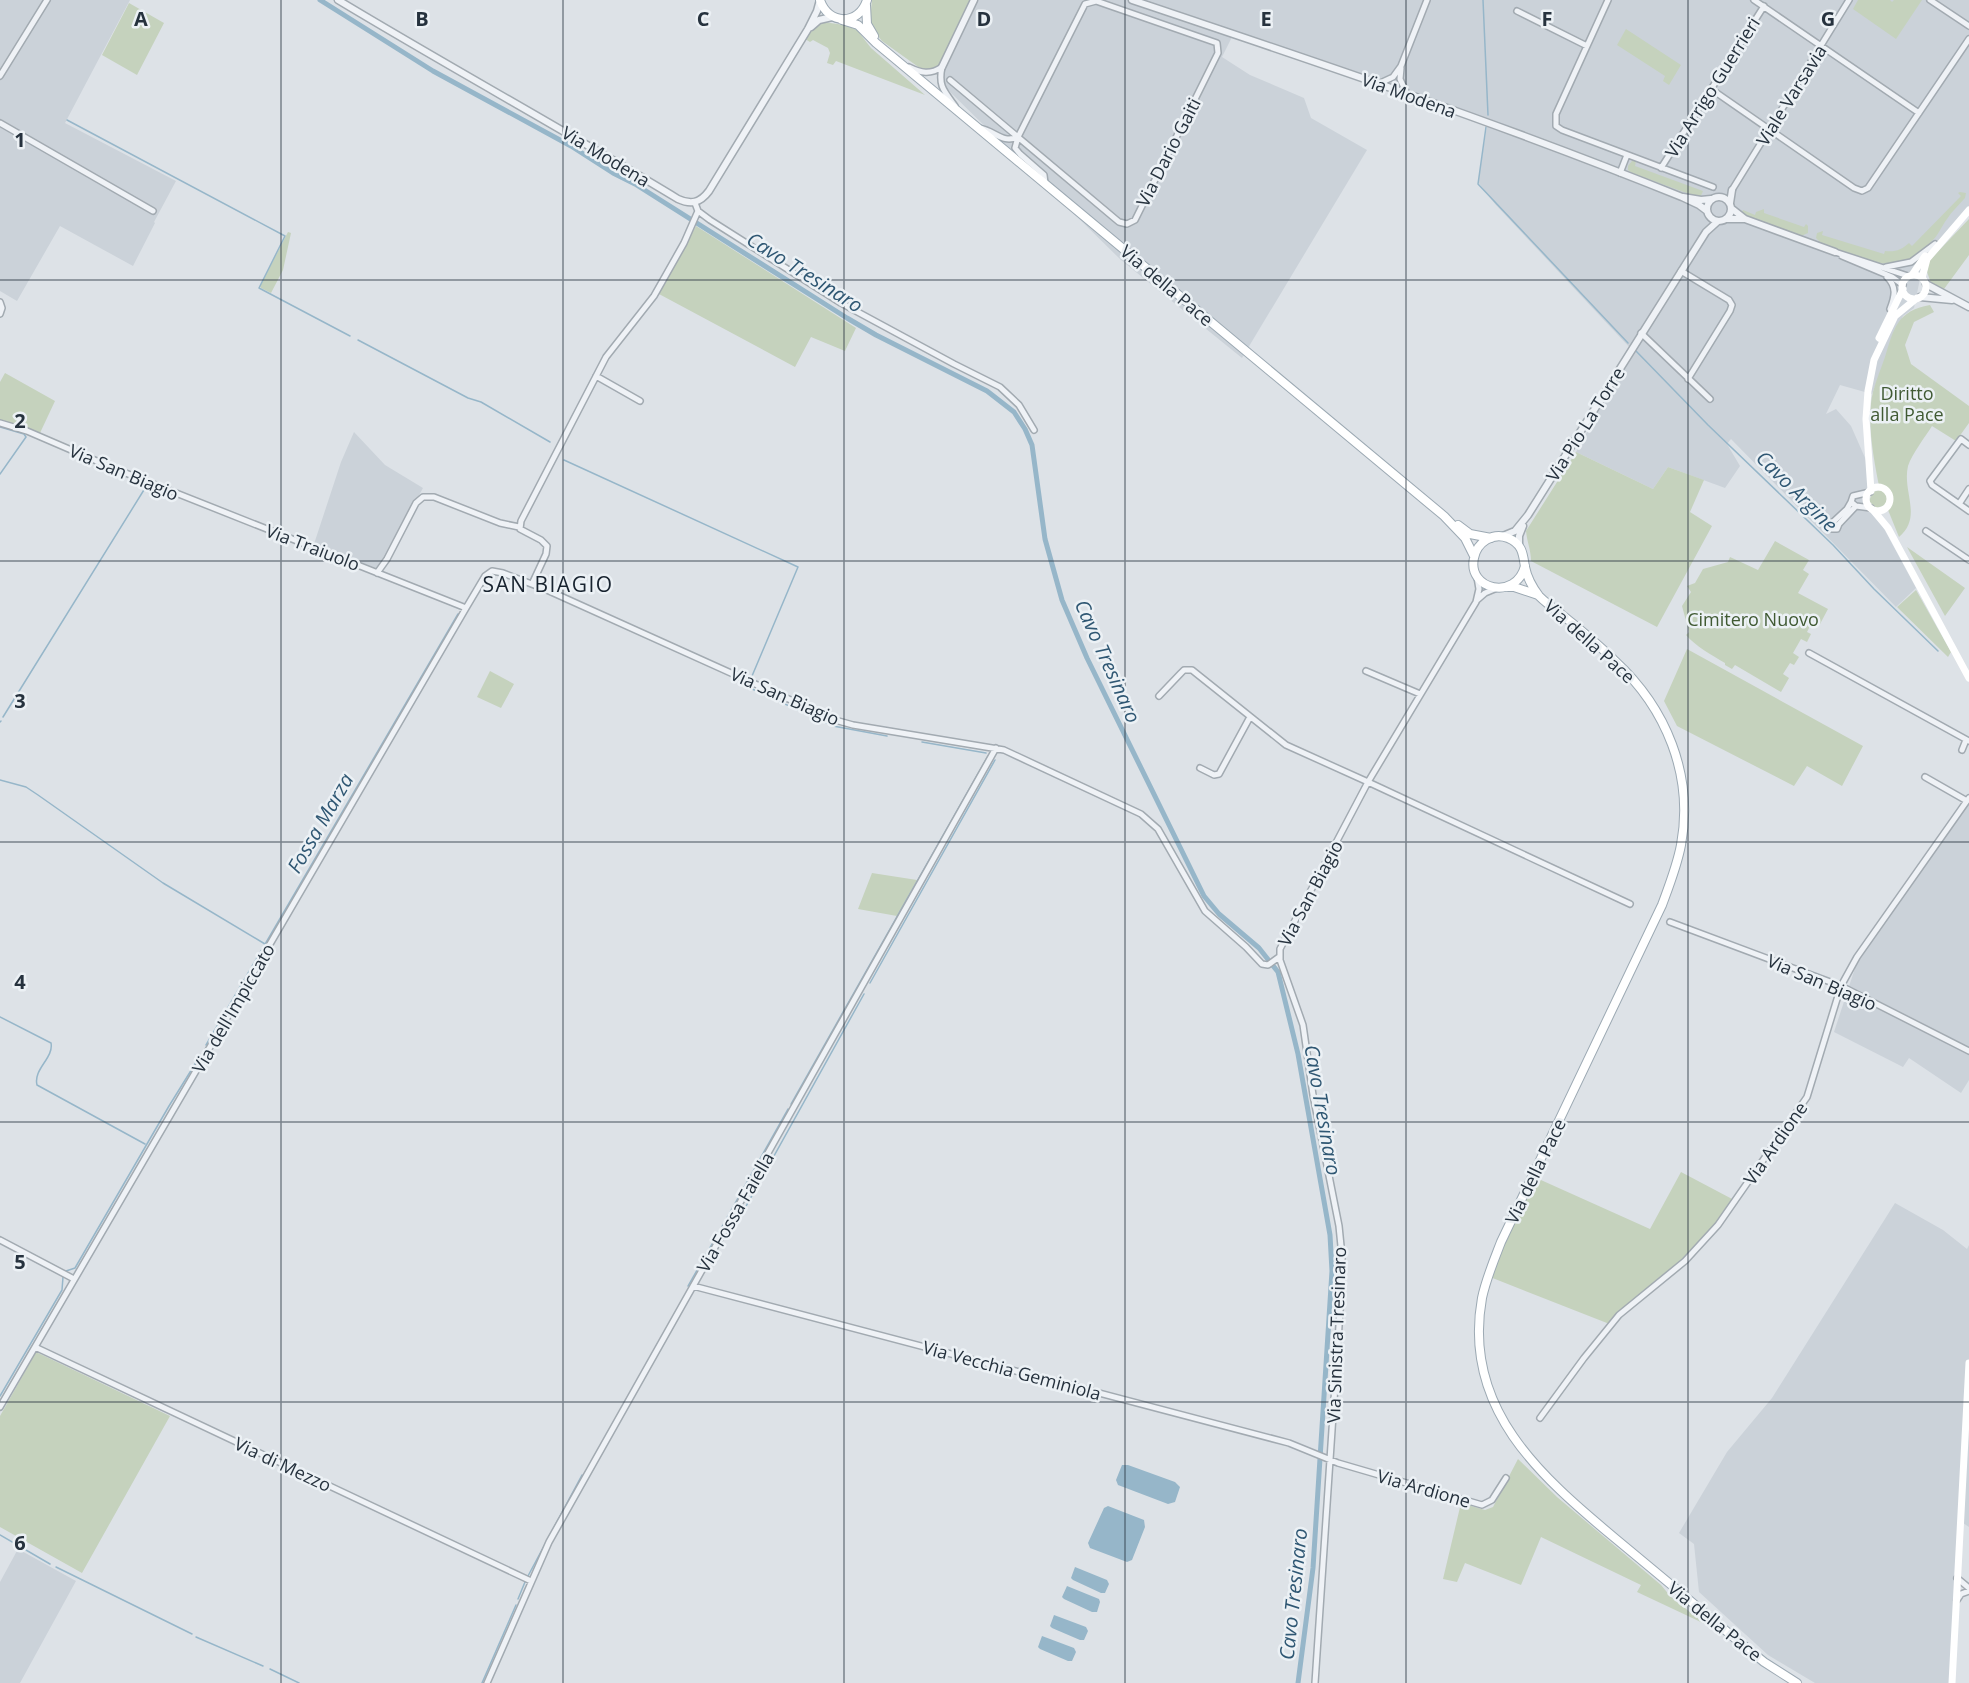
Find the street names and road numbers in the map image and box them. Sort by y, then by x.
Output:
street label: Via Arrigo Guerrieri [1659,12,1765,162]
street label: Viale Varsavia [1750,40,1832,150]
street label: Via Modena [1358,67,1460,123]
street label: Via Dario Gaiti [1130,94,1206,210]
street label: Via Modena [557,120,655,192]
street label: Via della Pace [1115,239,1219,331]
street label: Via Pio La Torre [1540,362,1630,486]
street label: Via San Biagio [66,438,182,506]
street label: Via Traiuolo [262,518,364,576]
street label: Via della Pace [1539,594,1641,688]
street label: Via San Biagio [727,661,843,731]
street label: Via San Biagio [1272,836,1348,950]
street label: Via dell'Impiccato [186,939,280,1077]
street label: Via San Biagio [1764,948,1880,1016]
street label: Via Ardione [1738,1097,1812,1189]
street label: Via della Pace [1499,1114,1571,1228]
street label: Via Fossa Faiella [691,1148,779,1276]
street label: Via Sinistra Tresinaro [1321,1246,1351,1424]
street label: Via Vecchia Geminiola [920,1335,1104,1405]
street label: Via di Mezzo [231,1431,335,1497]
street label: Via Ardione [1374,1463,1474,1513]
street label: Via della Pace [1663,1576,1767,1666]

